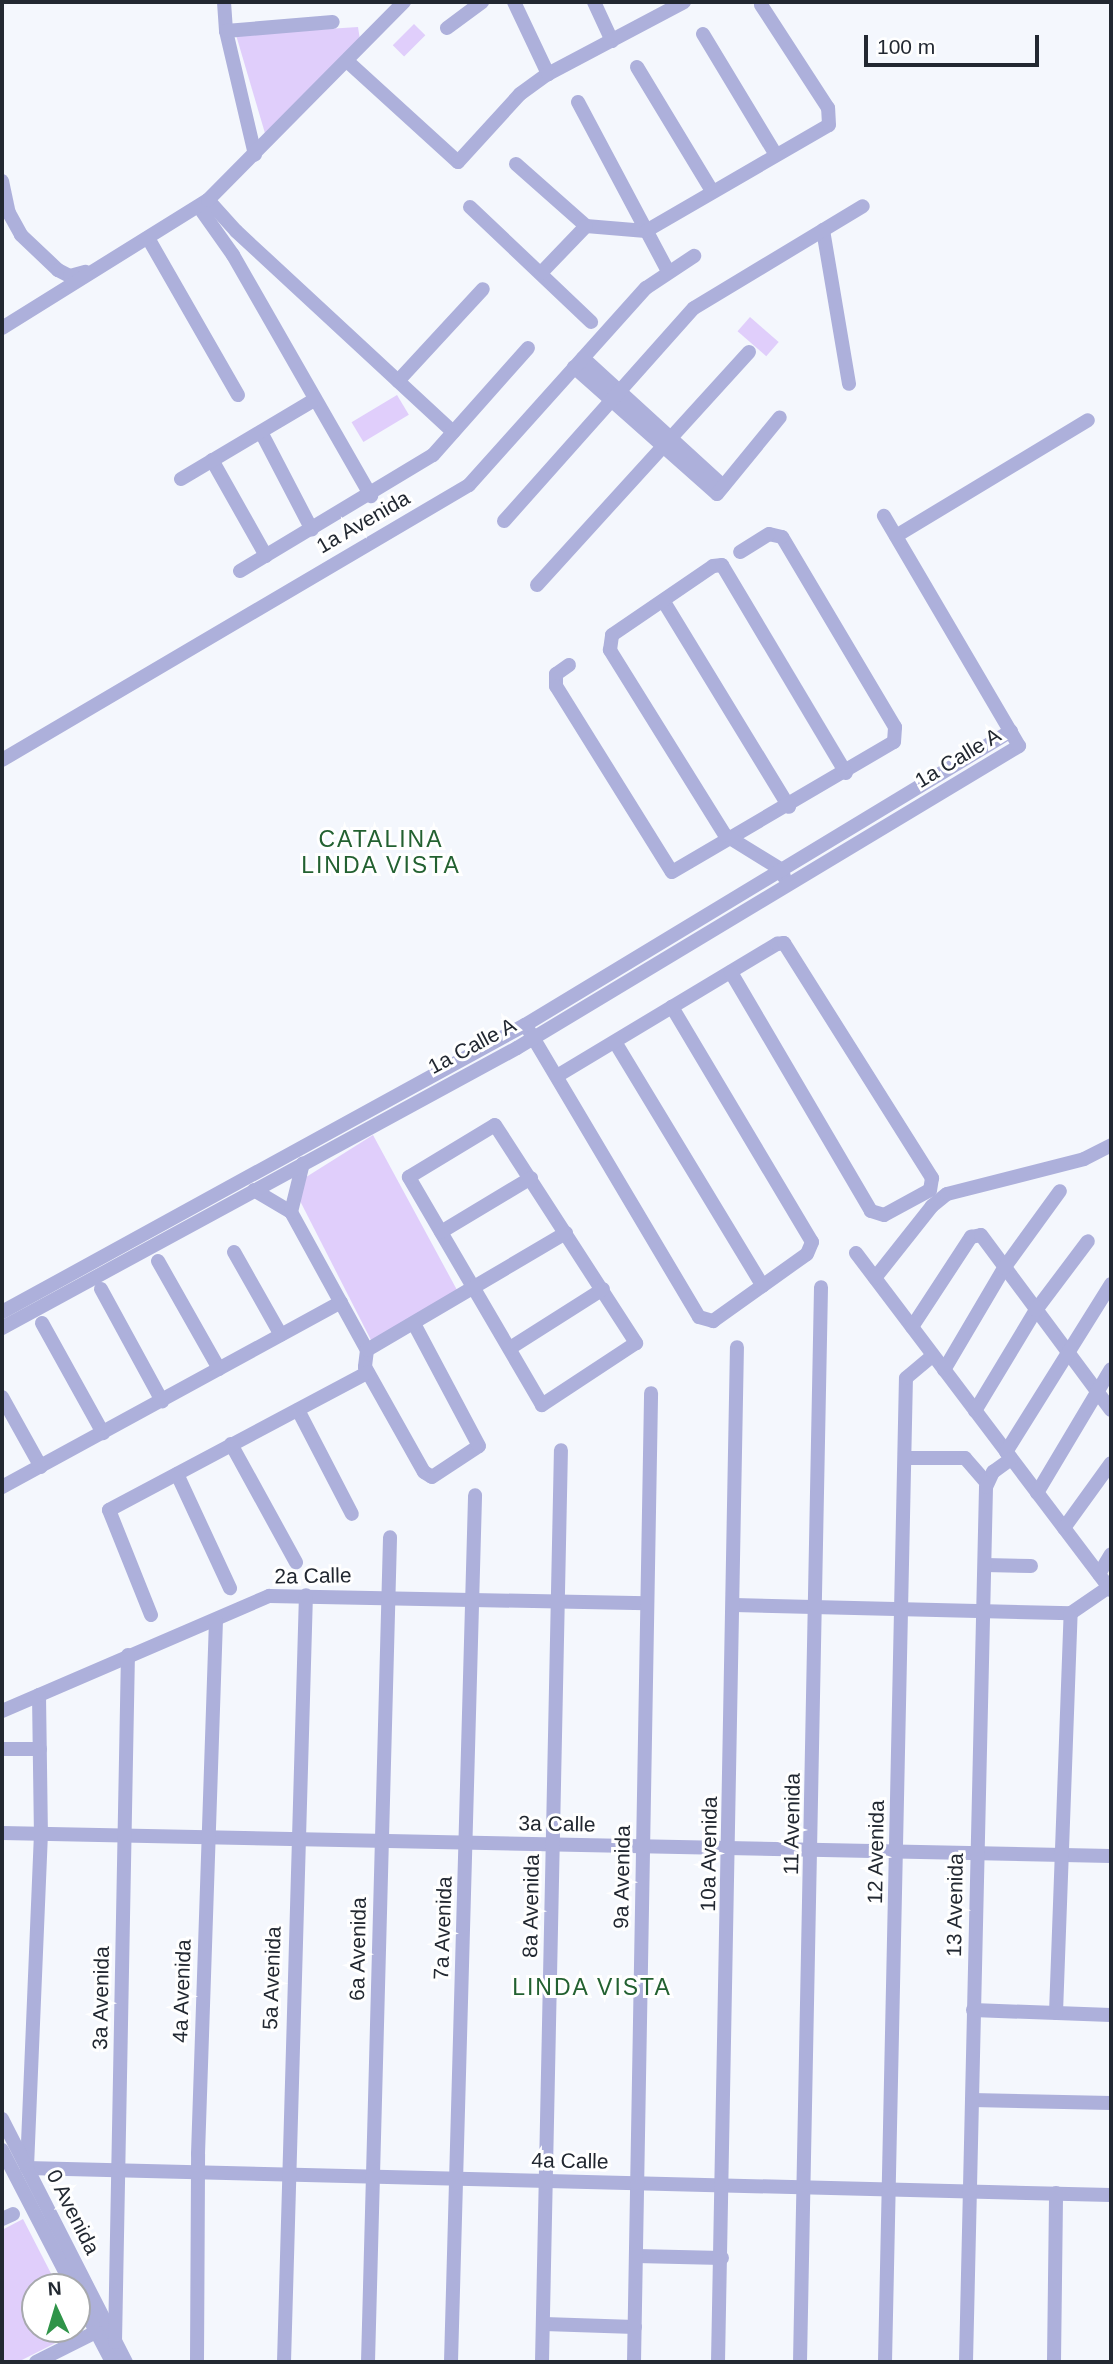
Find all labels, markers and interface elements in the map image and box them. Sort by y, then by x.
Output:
scale bar [868,21,1043,65]
text: 100 m [877,35,935,58]
street label: 1a Avenida [311,485,415,559]
street label: 1a Calle A [910,722,1006,794]
district label: CATALINA LINDA VISTA [302,825,460,879]
street label: 1a Calle A [423,1012,521,1080]
street label: 2a Calle [274,1563,352,1589]
street label: 11 Avenida [779,1772,805,1876]
street label: 10a Avenida [695,1796,723,1912]
street label: 12 Avenida [862,1799,890,1905]
street label: 3a Calle [518,1811,596,1837]
street label: 9a Avenida [608,1824,636,1930]
street label: 13 Avenida [941,1852,969,1958]
street label: 8a Avenida [517,1853,545,1959]
street label: 7a Avenida [429,1875,457,1981]
street label: 6a Avenida [344,1896,372,2002]
street label: 5a Avenida [258,1925,286,2031]
street label: 4a Avenida [168,1938,196,2044]
street label: 3a Avenida [87,1945,115,2051]
district label: LINDA VISTA [513,1973,671,2001]
street label: 4a Calle [531,2148,609,2174]
street label: 0 Avenida [41,2165,105,2259]
north arrow [21,2273,91,2343]
text: N [47,2278,62,2300]

